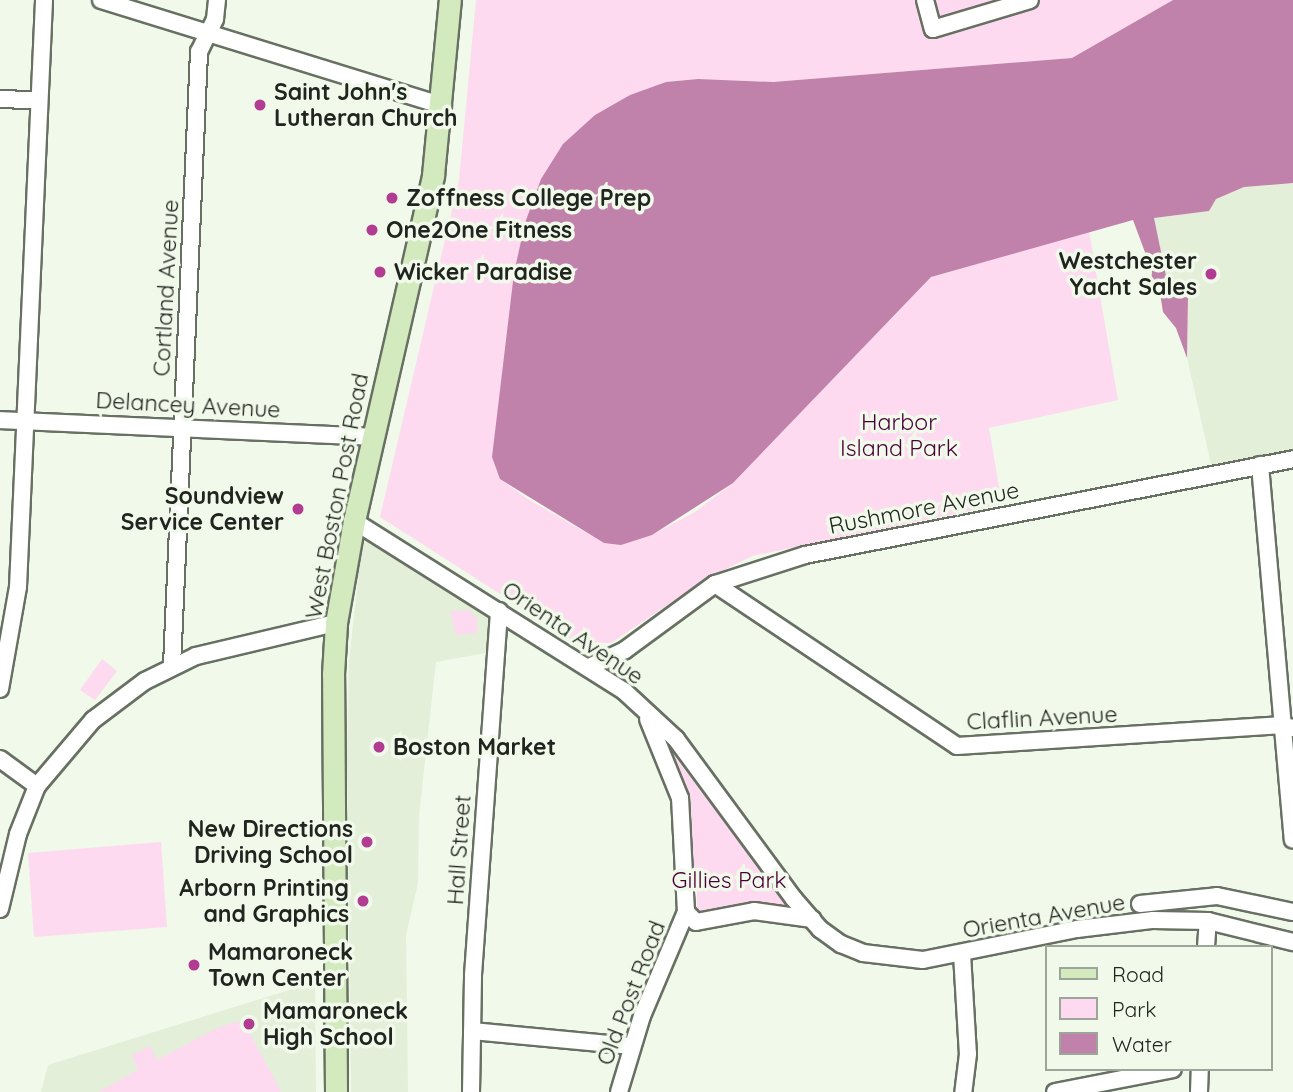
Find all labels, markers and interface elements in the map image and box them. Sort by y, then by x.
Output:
place label: Saint John's Lutheran Church [274,78,457,132]
marker: Saint John's Lutheran Church [252,97,268,113]
place label: Zoffness College Prep [406,184,651,212]
marker: Zoffness College Prep [384,190,400,206]
street label: Cortland Avenue [148,199,184,377]
place label: One2One Fitness [386,216,572,244]
marker: One2One Fitness [364,222,380,238]
place label: Westchester Yacht Sales [1059,247,1197,301]
place label: Wicker Paradise [394,258,573,286]
marker: Wicker Paradise [372,264,388,280]
marker: Westchester Yacht Sales [1203,266,1219,282]
street label: West Boston Post Road [300,371,374,621]
street label: Delancey Avenue [95,386,281,424]
park label: Harbor Island Park [840,408,958,462]
street label: Rushmore Avenue [827,476,1021,540]
place label: Soundview Service Center [121,482,284,536]
marker: Soundview Service Center [290,501,306,517]
street label: Orienta Avenue [497,576,649,690]
street label: Claflin Avenue [966,700,1118,736]
place label: Boston Market [393,733,556,761]
marker: Boston Market [371,739,387,755]
street label: Hall Street [441,794,477,906]
place label: New Directions Driving School [188,815,353,869]
marker: New Directions Driving School [359,834,375,850]
park label: Gillies Park [671,866,787,894]
place label: Arborn Printing and Graphics [179,874,349,928]
street label: Orienta Avenue [961,888,1127,944]
marker: Arborn Printing and Graphics [355,893,371,909]
street label: Old Post Road [591,917,671,1069]
place label: Mamaroneck Town Center [208,938,353,992]
legend [1044,945,1272,1071]
marker: Mamaroneck Town Center [186,957,202,973]
text: Road [1112,961,1164,987]
text: Park [1112,996,1156,1022]
place label: Mamaroneck High School [263,997,408,1051]
marker: Mamaroneck High School [241,1016,257,1032]
text: Water [1112,1031,1172,1057]

